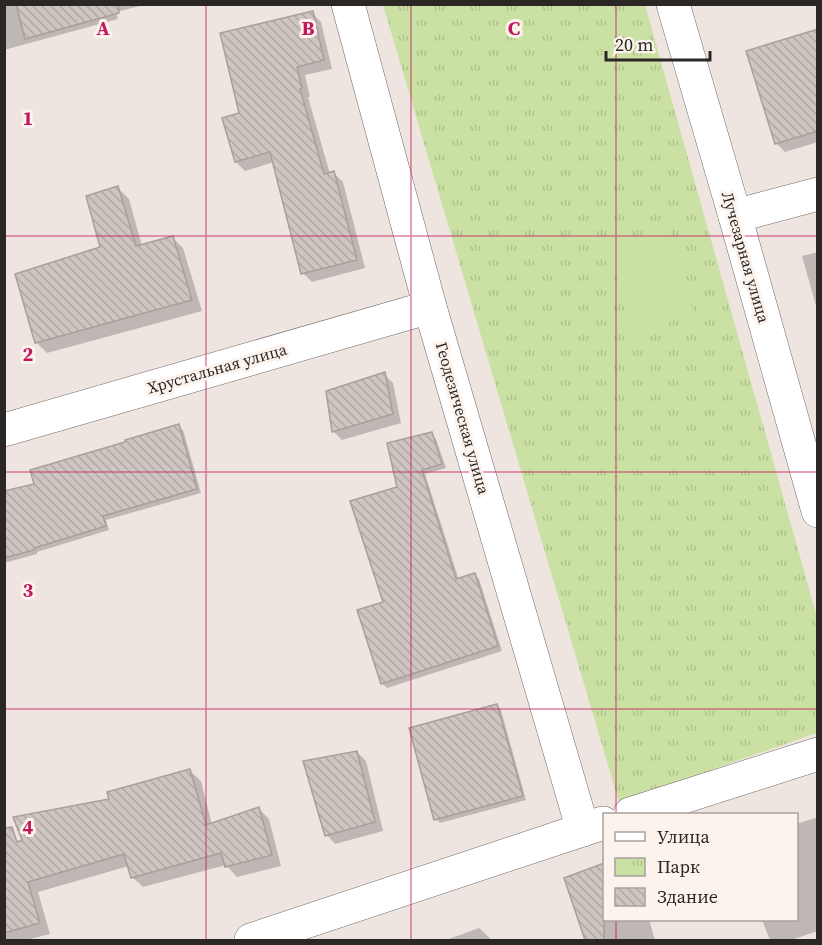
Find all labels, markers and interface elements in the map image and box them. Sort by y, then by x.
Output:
text: A [96,14,110,42]
text: B [301,14,315,42]
text: C [508,14,520,42]
scale bar [606,24,710,62]
text: 20 m [615,32,653,57]
text: 1 [23,104,33,132]
street label: Лучезарная улица [717,189,775,326]
street label: Хрустальная улица [145,337,290,398]
street label: Геодезическая улица [431,339,496,498]
text: 2 [23,340,34,368]
text: 3 [23,576,34,604]
text: 4 [23,813,34,841]
legend [603,813,798,921]
text: Улица [657,824,710,849]
text: Парк [657,854,700,879]
text: Здание [657,884,718,909]

